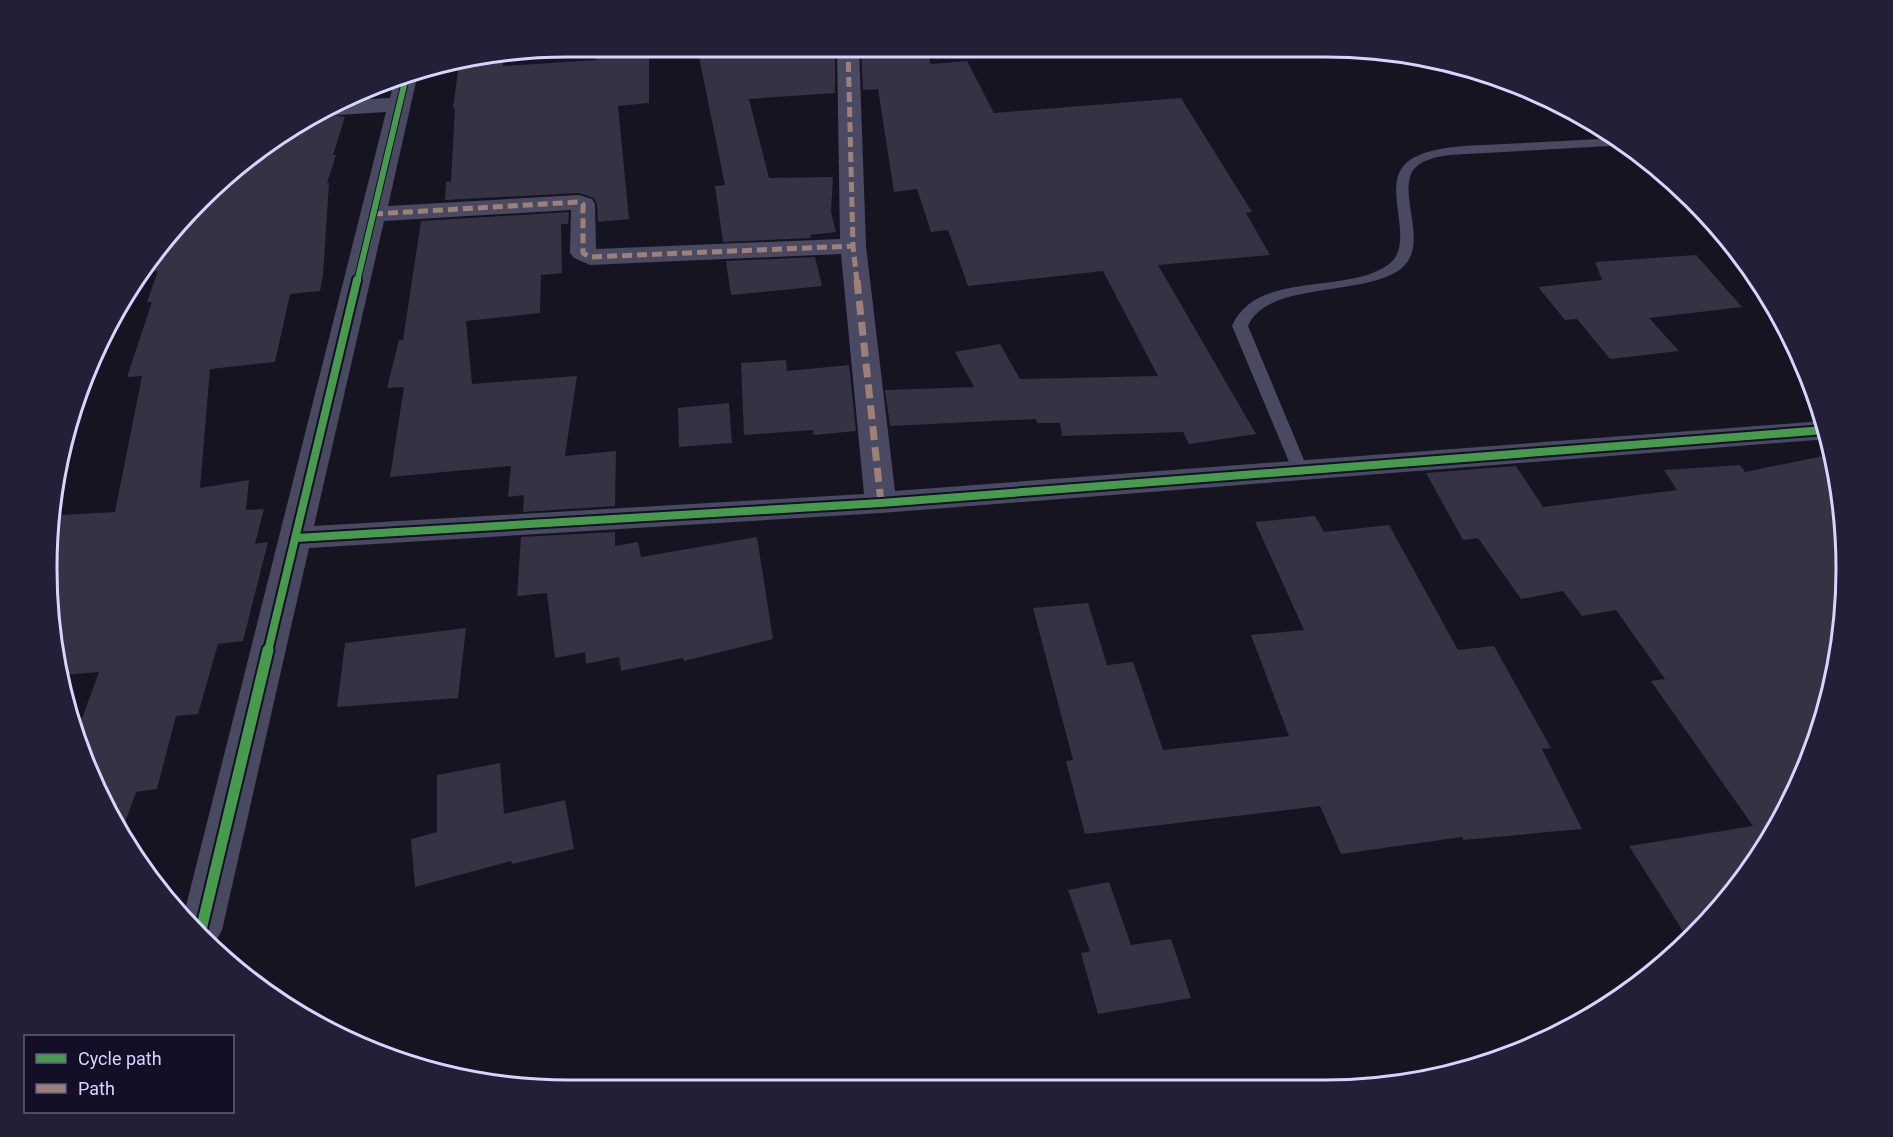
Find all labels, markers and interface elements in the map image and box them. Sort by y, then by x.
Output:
legend [24,1035,234,1113]
text: Cycle path [78,1048,162,1069]
text: Path [78,1078,115,1099]

